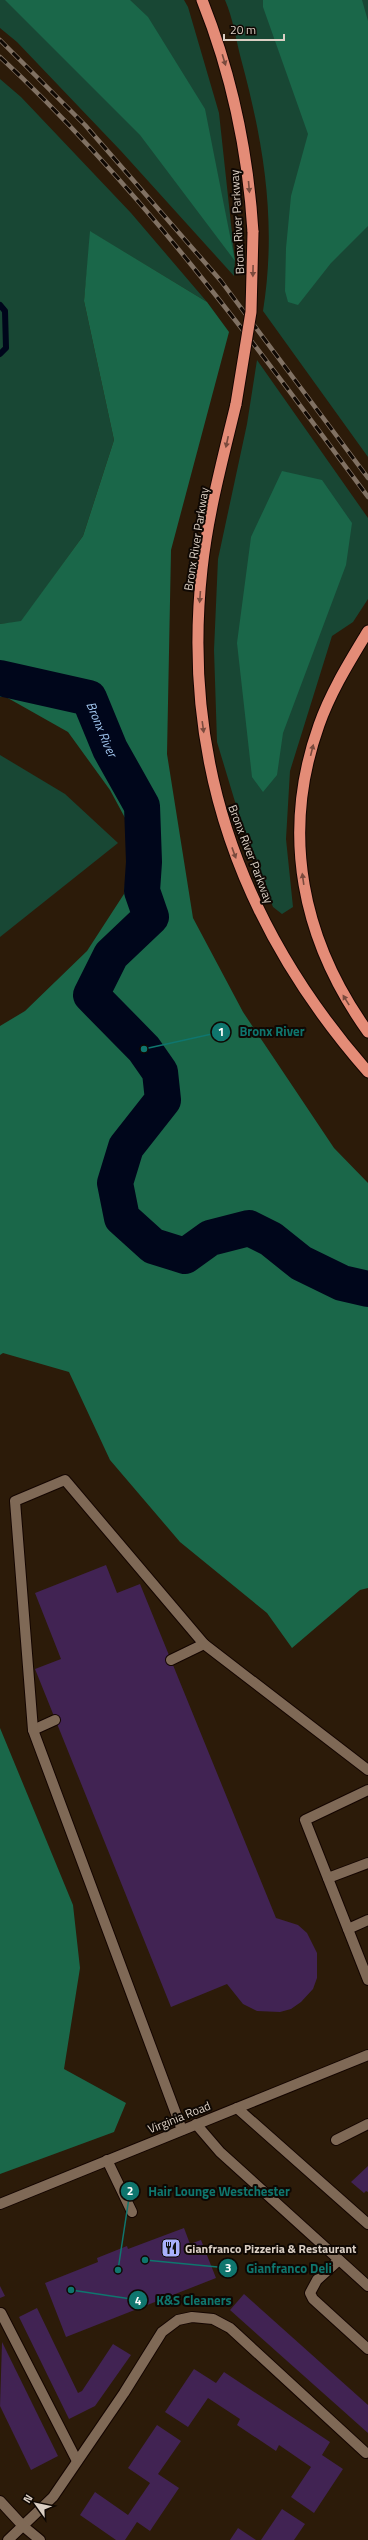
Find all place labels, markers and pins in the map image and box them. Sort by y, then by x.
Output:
callout: Bronx River [211,1019,312,1044]
callout: Hair Lounge Westchester [120,2179,298,2204]
restaurant icon: Gianfranco Pizzeria & Restaurant [160,2237,182,2259]
place label: Gianfranco Pizzeria & Restaurant [185,2239,357,2258]
callout: Gianfranco Deli [218,2256,340,2281]
callout: K&S Cleaners [128,2288,240,2313]

